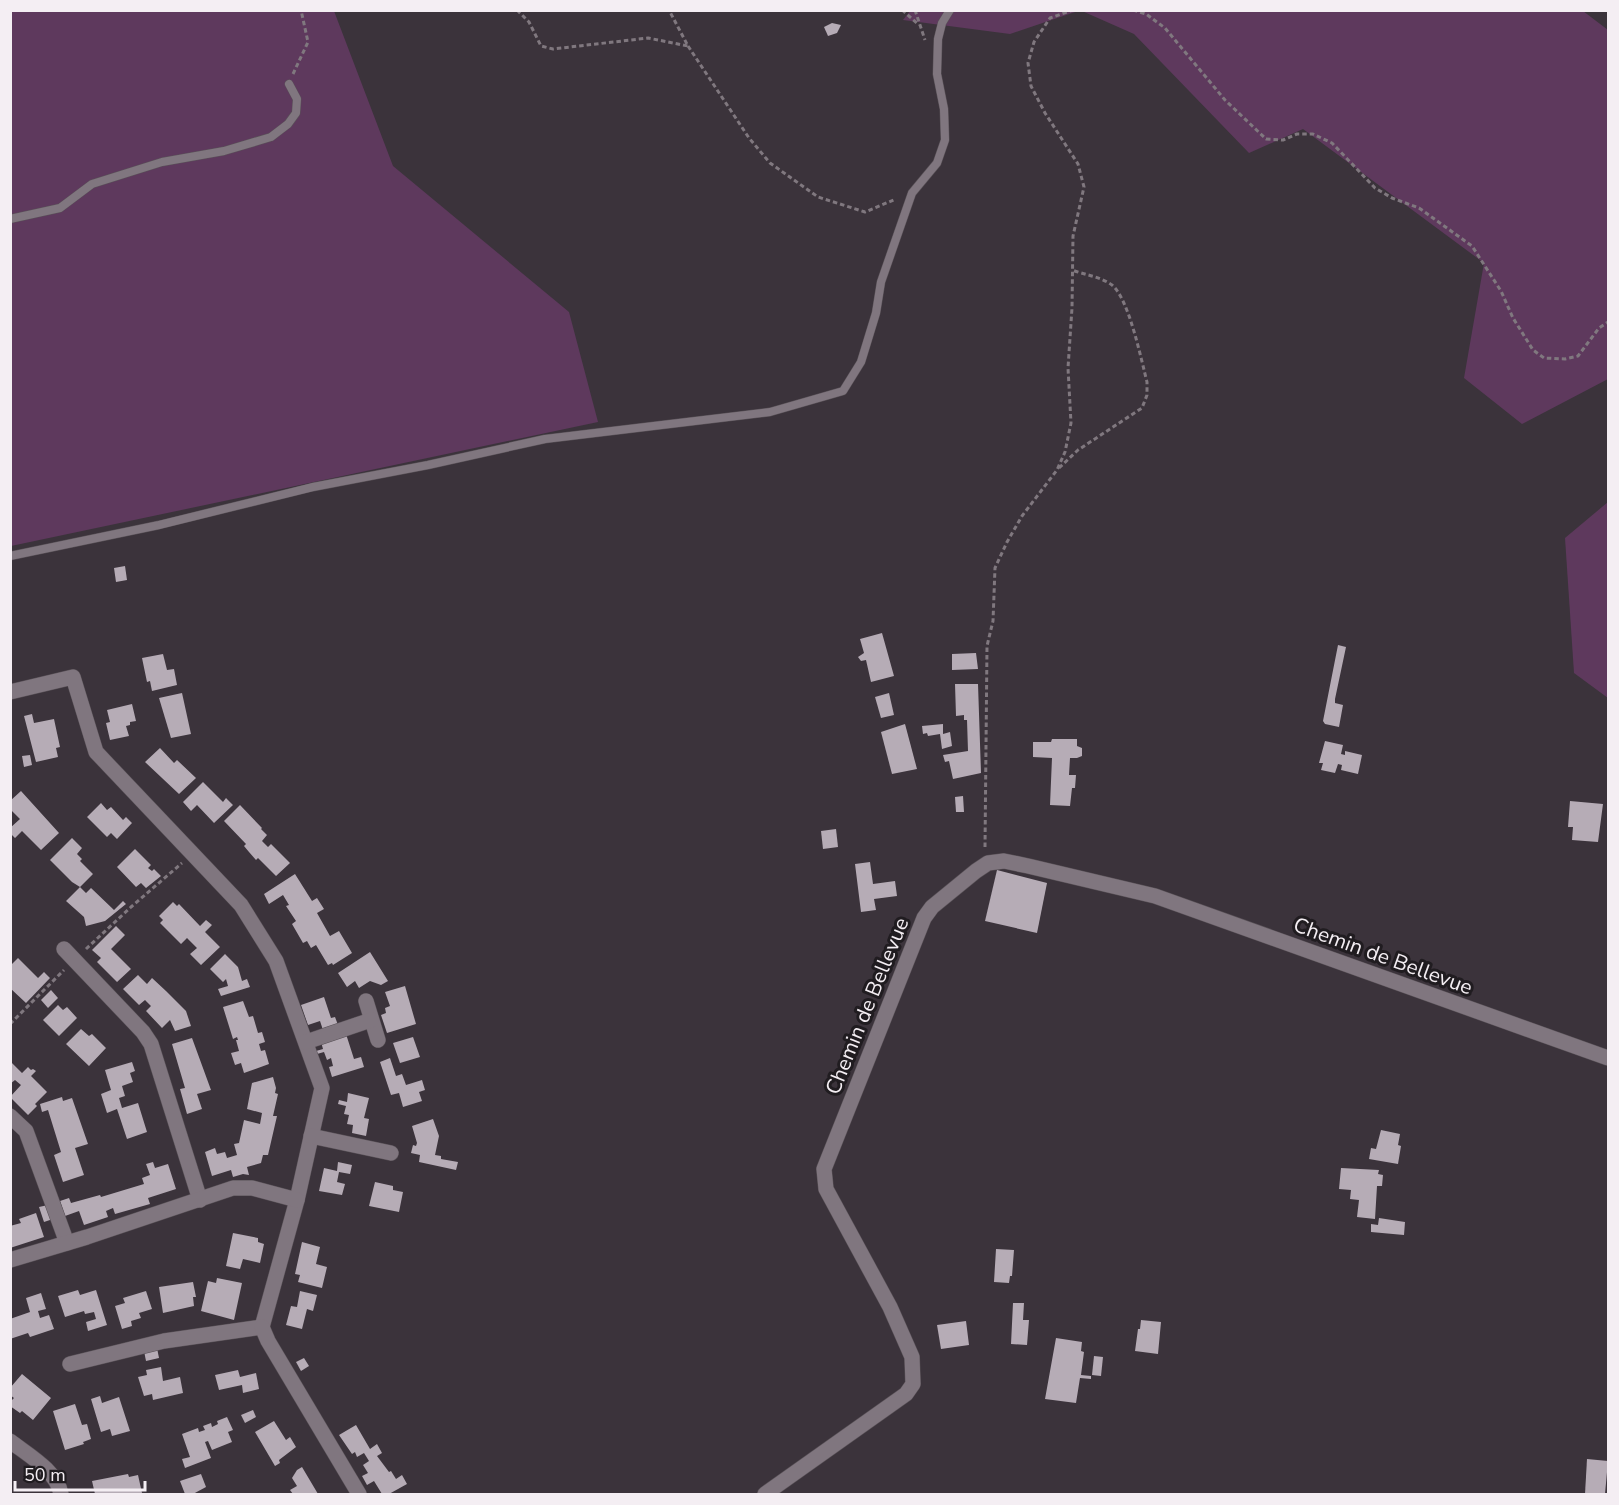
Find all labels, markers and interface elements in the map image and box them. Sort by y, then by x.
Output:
street label: Chemin de Bellevue [1290,911,1476,1001]
street label: Chemin de Bellevue [819,913,915,1099]
scale bar [15,1454,146,1492]
text: 50 m [24,1463,66,1487]

